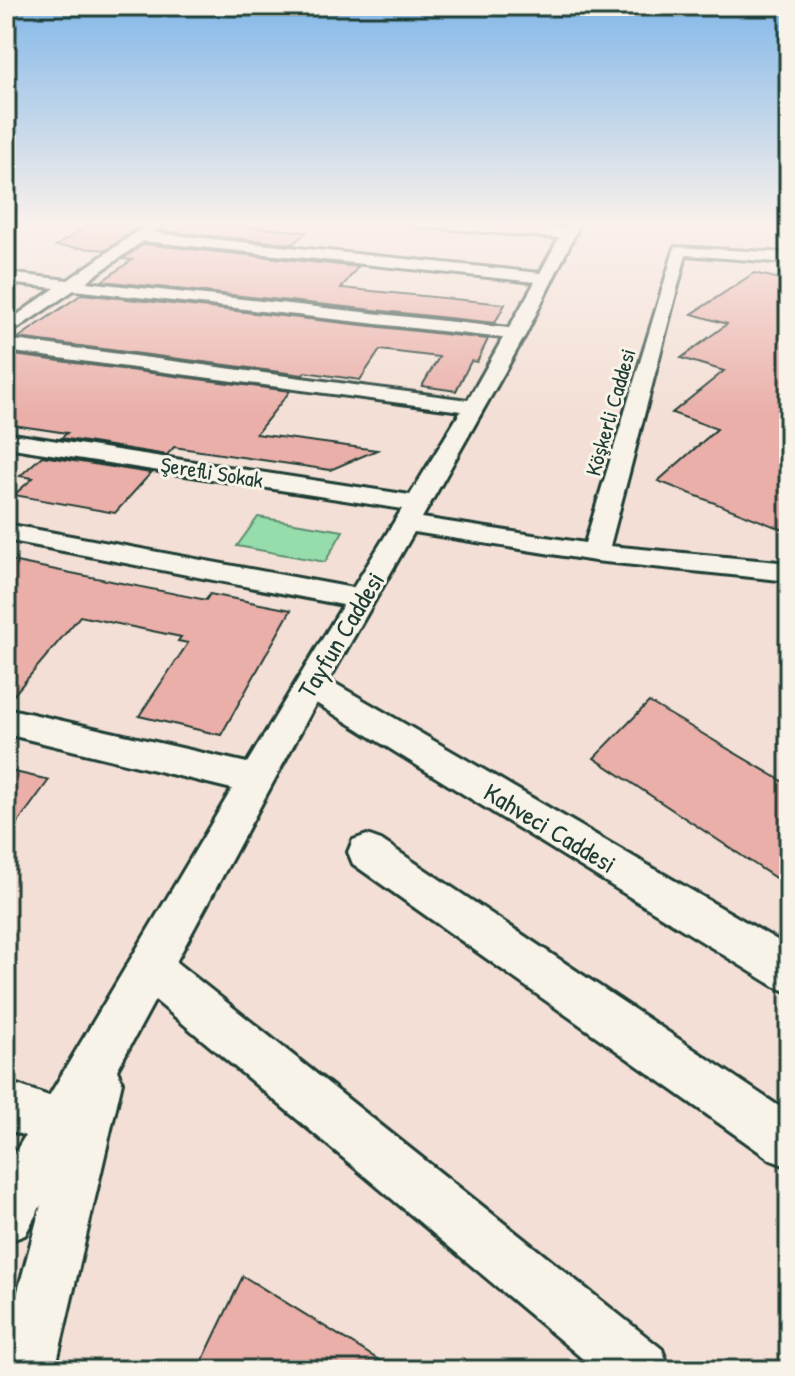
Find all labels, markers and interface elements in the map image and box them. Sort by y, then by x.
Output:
street label: Köşkerli Caddesi [578,345,642,479]
street label: Şerefli Sokak [159,449,265,495]
street label: Tayfun Caddesi [289,565,392,705]
street label: Kahveci Caddesi [478,774,623,881]

